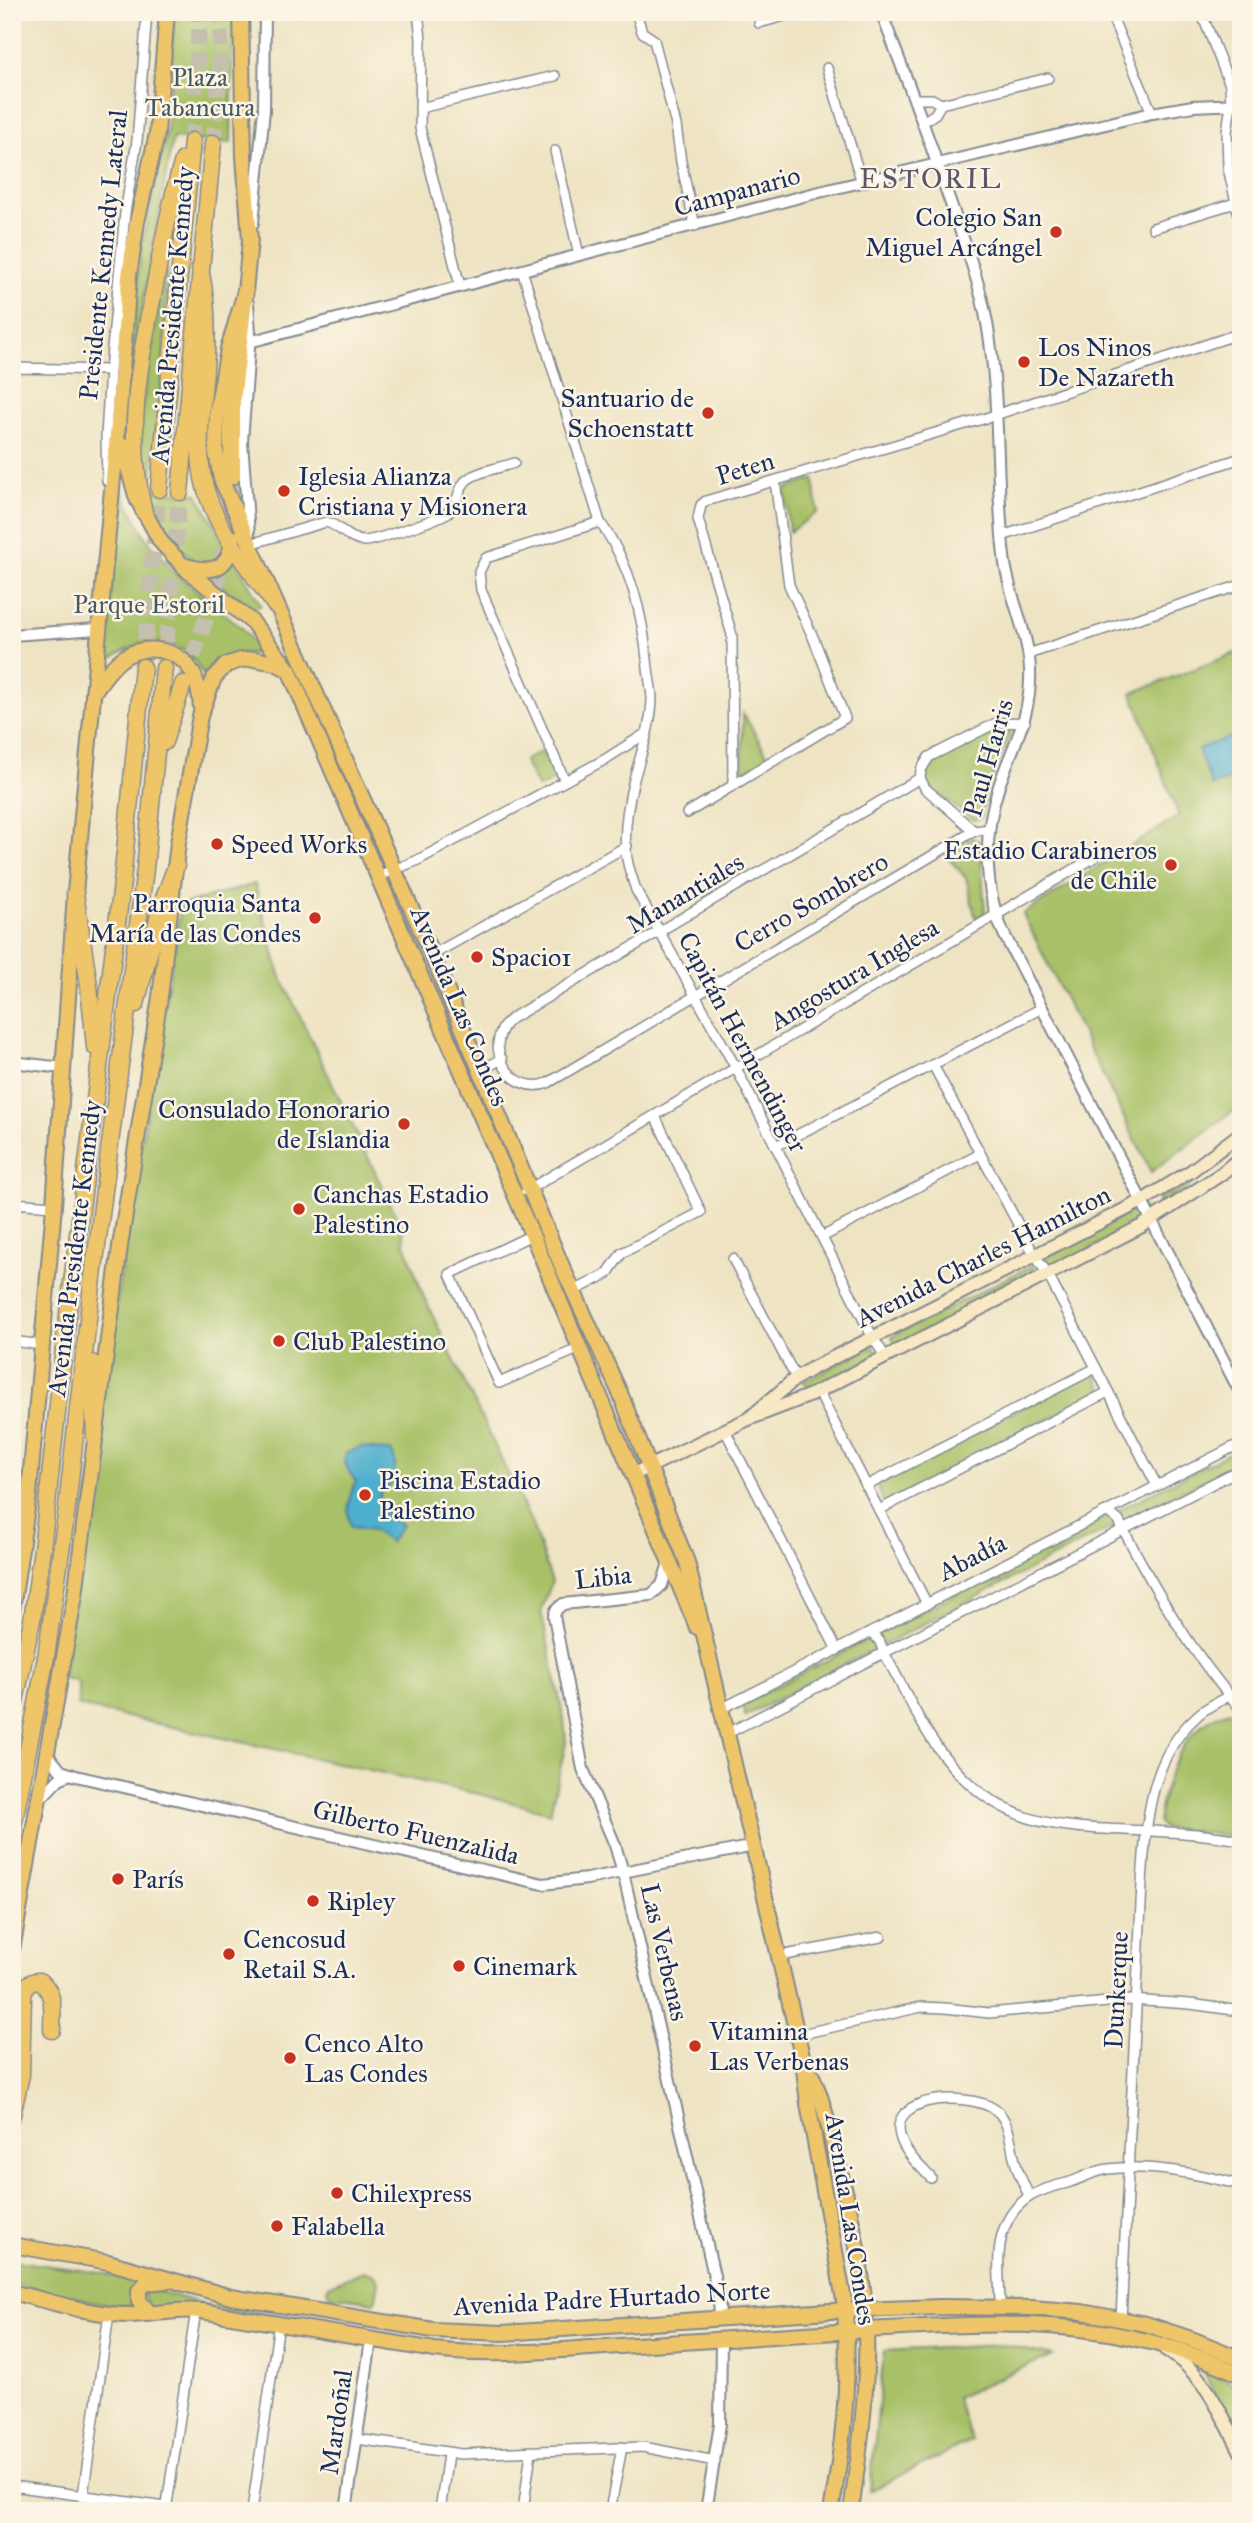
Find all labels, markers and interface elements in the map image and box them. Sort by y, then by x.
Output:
park label: Plaza Tabancura [145,61,255,123]
street label: Presidente Kennedy Lateral [72,108,134,402]
street label: Campanario [670,159,804,223]
district label: ESTORIL [860,161,1002,196]
street label: Avenida Presidente Kennedy [143,164,201,466]
place label: Colegio San Miguel Arcángel [865,201,1042,263]
marker: Colegio San Miguel Arcángel [1048,224,1064,240]
place label: Los Ninos De Nazareth [1038,331,1175,393]
marker: Los Ninos De Nazareth [1016,354,1032,370]
place label: Santuario de Schoenstatt [561,382,694,444]
marker: Santuario de Schoenstatt [700,405,716,421]
street label: Peten [712,444,778,492]
place label: Iglesia Alianza Cristiana y Misionera [298,460,527,522]
marker: Iglesia Alianza Cristiana y Misionera [276,483,292,499]
park label: Parque Estoril [73,588,225,620]
street label: Paul Harris [956,695,1020,821]
place label: Speed Works [231,828,367,860]
place label: Estadio Carabineros de Chile [943,834,1157,896]
marker: Speed Works [209,836,225,852]
street label: Manantiales [620,845,750,941]
street label: Cerro Sombrero [728,845,894,959]
marker: Estadio Carabineros de Chile [1163,857,1179,873]
place label: Parroquia Santa María de las Condes [89,887,301,949]
street label: Avenida Las Condes [403,900,517,1111]
marker: Parroquia Santa María de las Condes [307,910,323,926]
street label: Angostura Inglesa [763,911,944,1038]
street label: Capitán Hermendinger [671,926,815,1158]
place label: Spacio1 [491,941,572,973]
marker: Spacio1 [469,949,485,965]
place label: Consulado Honorario de Islandia [158,1093,390,1155]
street label: Avenida Presidente Kennedy [40,1097,108,1399]
marker: Consulado Honorario de Islandia [396,1116,412,1132]
place label: Canchas Estadio Palestino [313,1178,489,1240]
street label: Avenida Charles Hamilton [849,1178,1116,1335]
marker: Canchas Estadio Palestino [291,1201,307,1217]
place label: Club Palestino [293,1325,446,1357]
marker: Club Palestino [271,1333,287,1349]
place label: Piscina Estadio Palestino [379,1464,541,1526]
marker: Piscina Estadio Palestino [357,1487,373,1503]
street label: Abadía [932,1526,1011,1588]
street label: Libia [573,1558,633,1596]
street label: Gilberto Fuenzalida [310,1793,522,1871]
place label: París [132,1863,184,1895]
marker: París [110,1871,126,1887]
street label: Las Verbenas [634,1880,696,2024]
place label: Ripley [327,1885,396,1917]
marker: Ripley [305,1893,321,1909]
place label: Cencosud Retail S.A. [243,1923,356,1985]
street label: Dunkerque [1097,1930,1135,2050]
marker: Cencosud Retail S.A. [221,1946,237,1962]
place label: Cinemark [473,1950,578,1982]
marker: Cinemark [451,1958,467,1974]
place label: Vitamina Las Verbenas [708,2015,849,2077]
place label: Cenco Alto Las Condes [304,2027,428,2089]
marker: Vitamina Las Verbenas [687,2038,703,2054]
marker: Cenco Alto Las Condes [282,2050,298,2066]
street label: Avenida Las Condes [818,2110,884,2327]
place label: Chilexpress [351,2177,472,2209]
marker: Chilexpress [329,2185,345,2201]
place label: Falabella [291,2210,385,2242]
marker: Falabella [269,2218,285,2234]
street label: Avenida Padre Hurtado Norte [452,2274,771,2322]
street label: Mardoñal [313,2367,359,2477]

